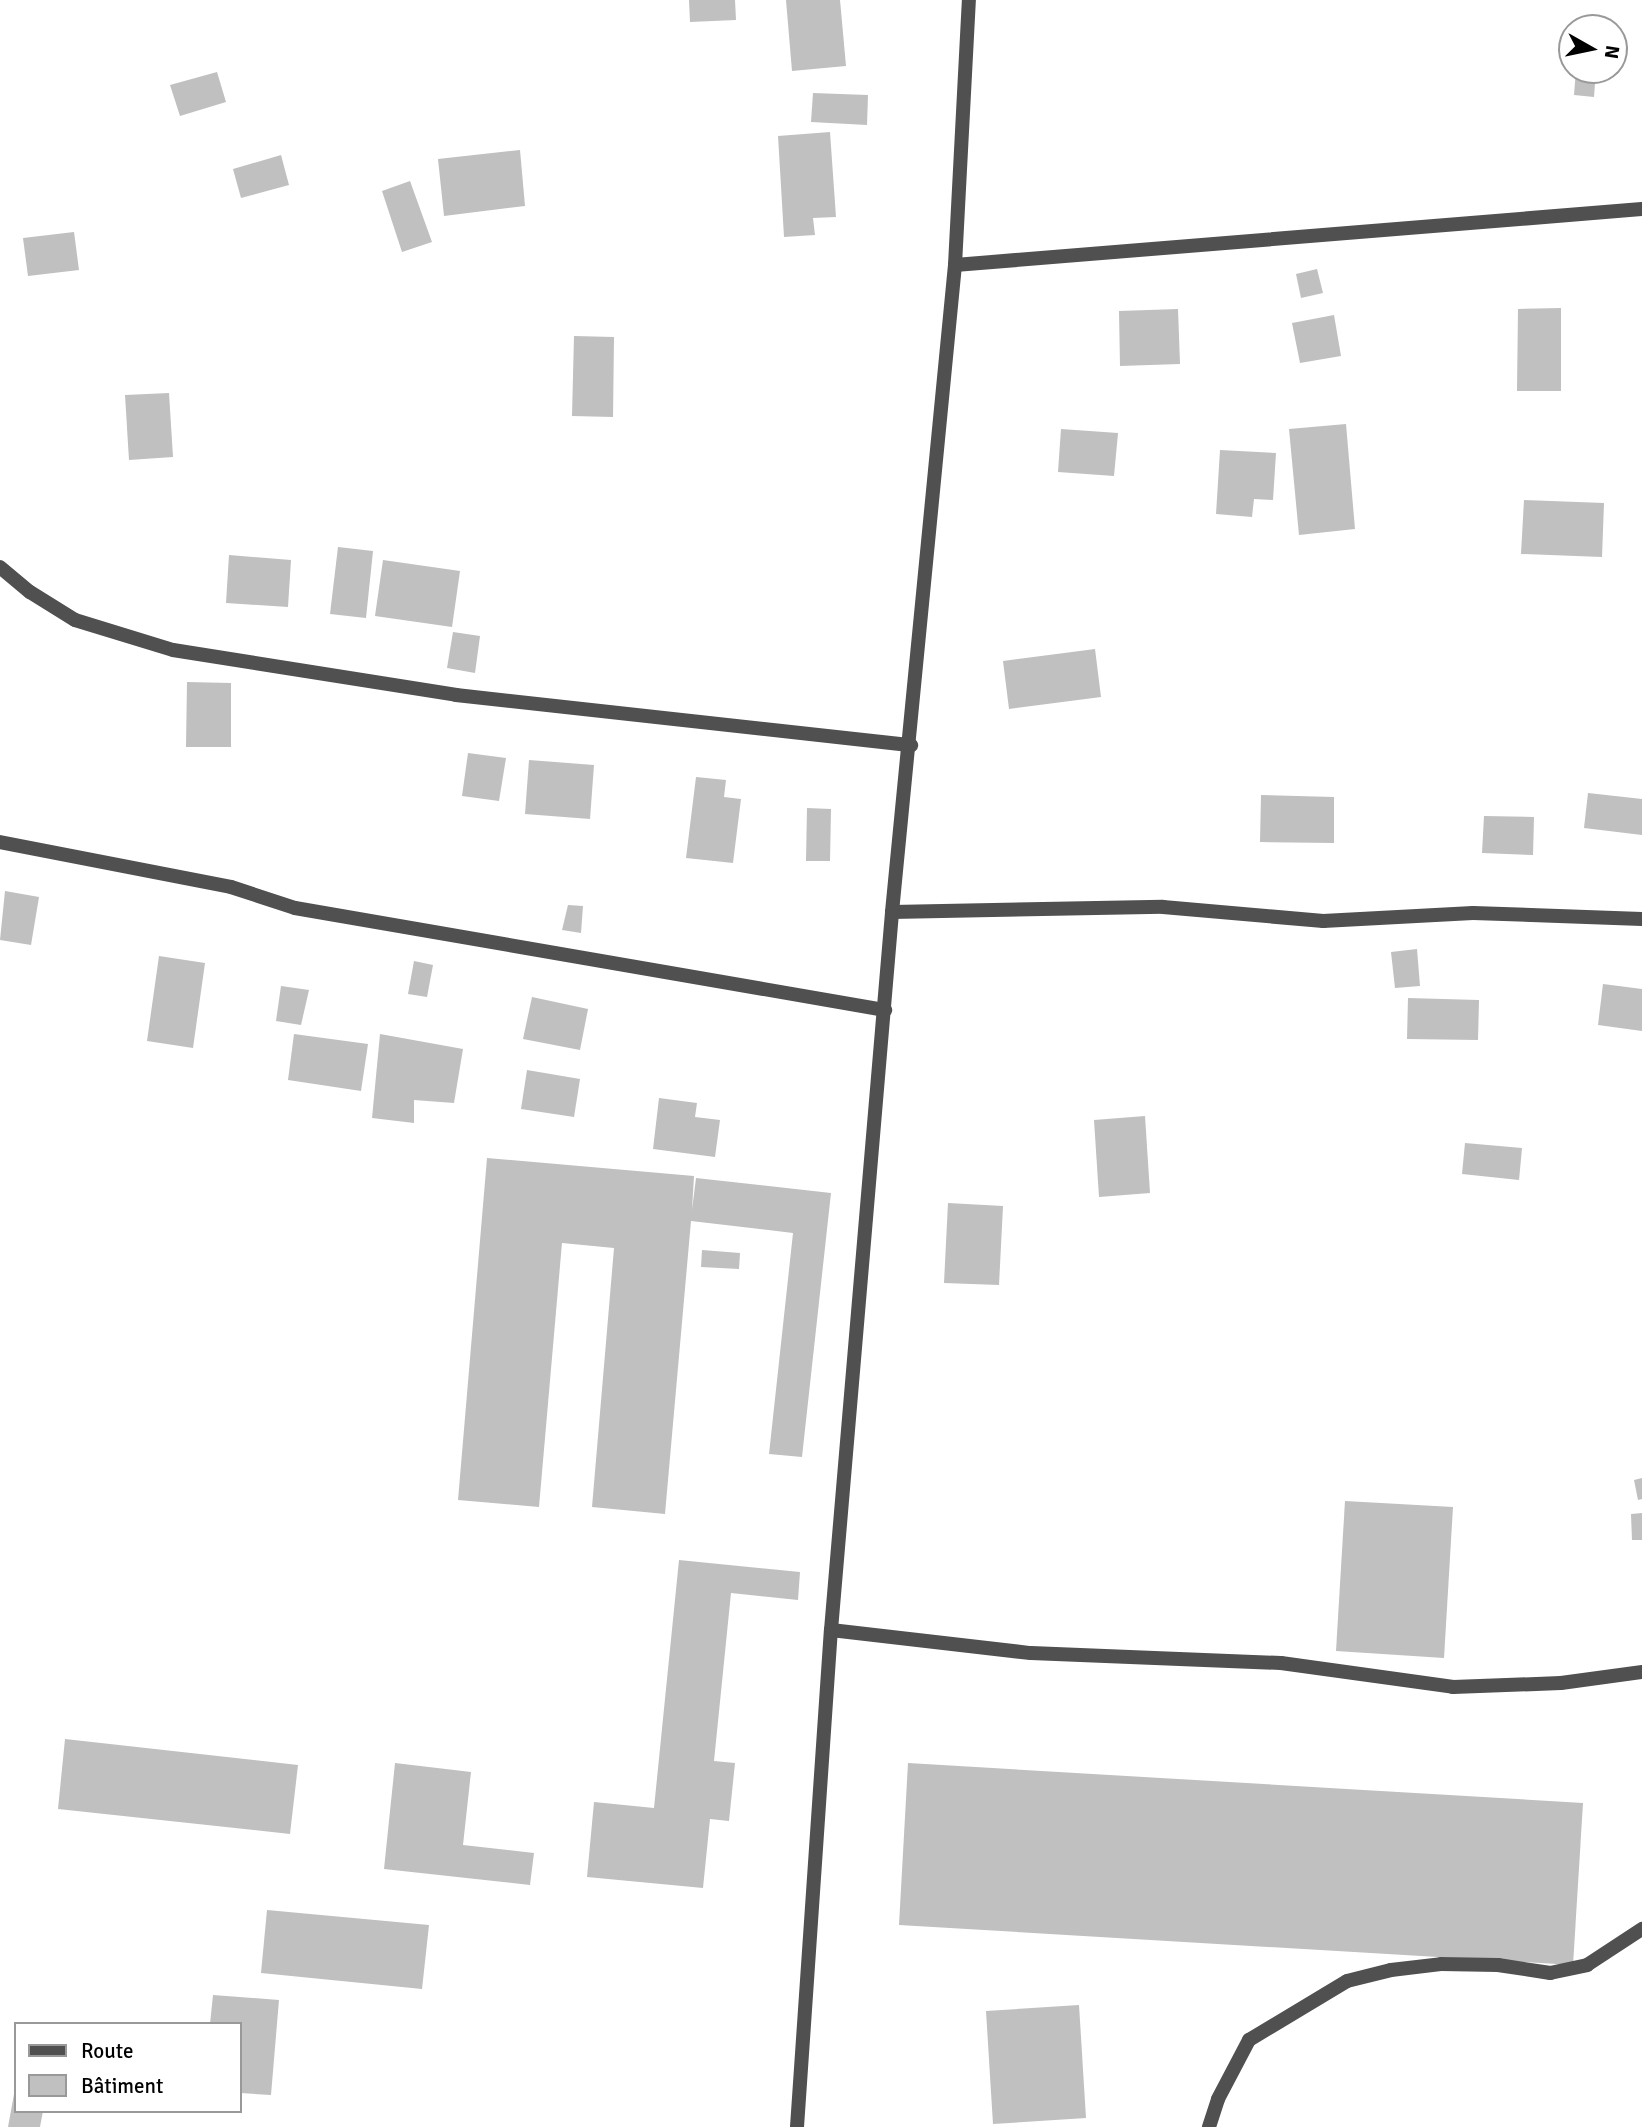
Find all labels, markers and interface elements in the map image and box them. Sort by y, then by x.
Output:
north arrow [1558,14,1628,84]
text: N [1599,44,1625,60]
legend [14,2022,242,2113]
text: Route [81,2038,133,2064]
text: Bâtiment [81,2073,163,2099]

